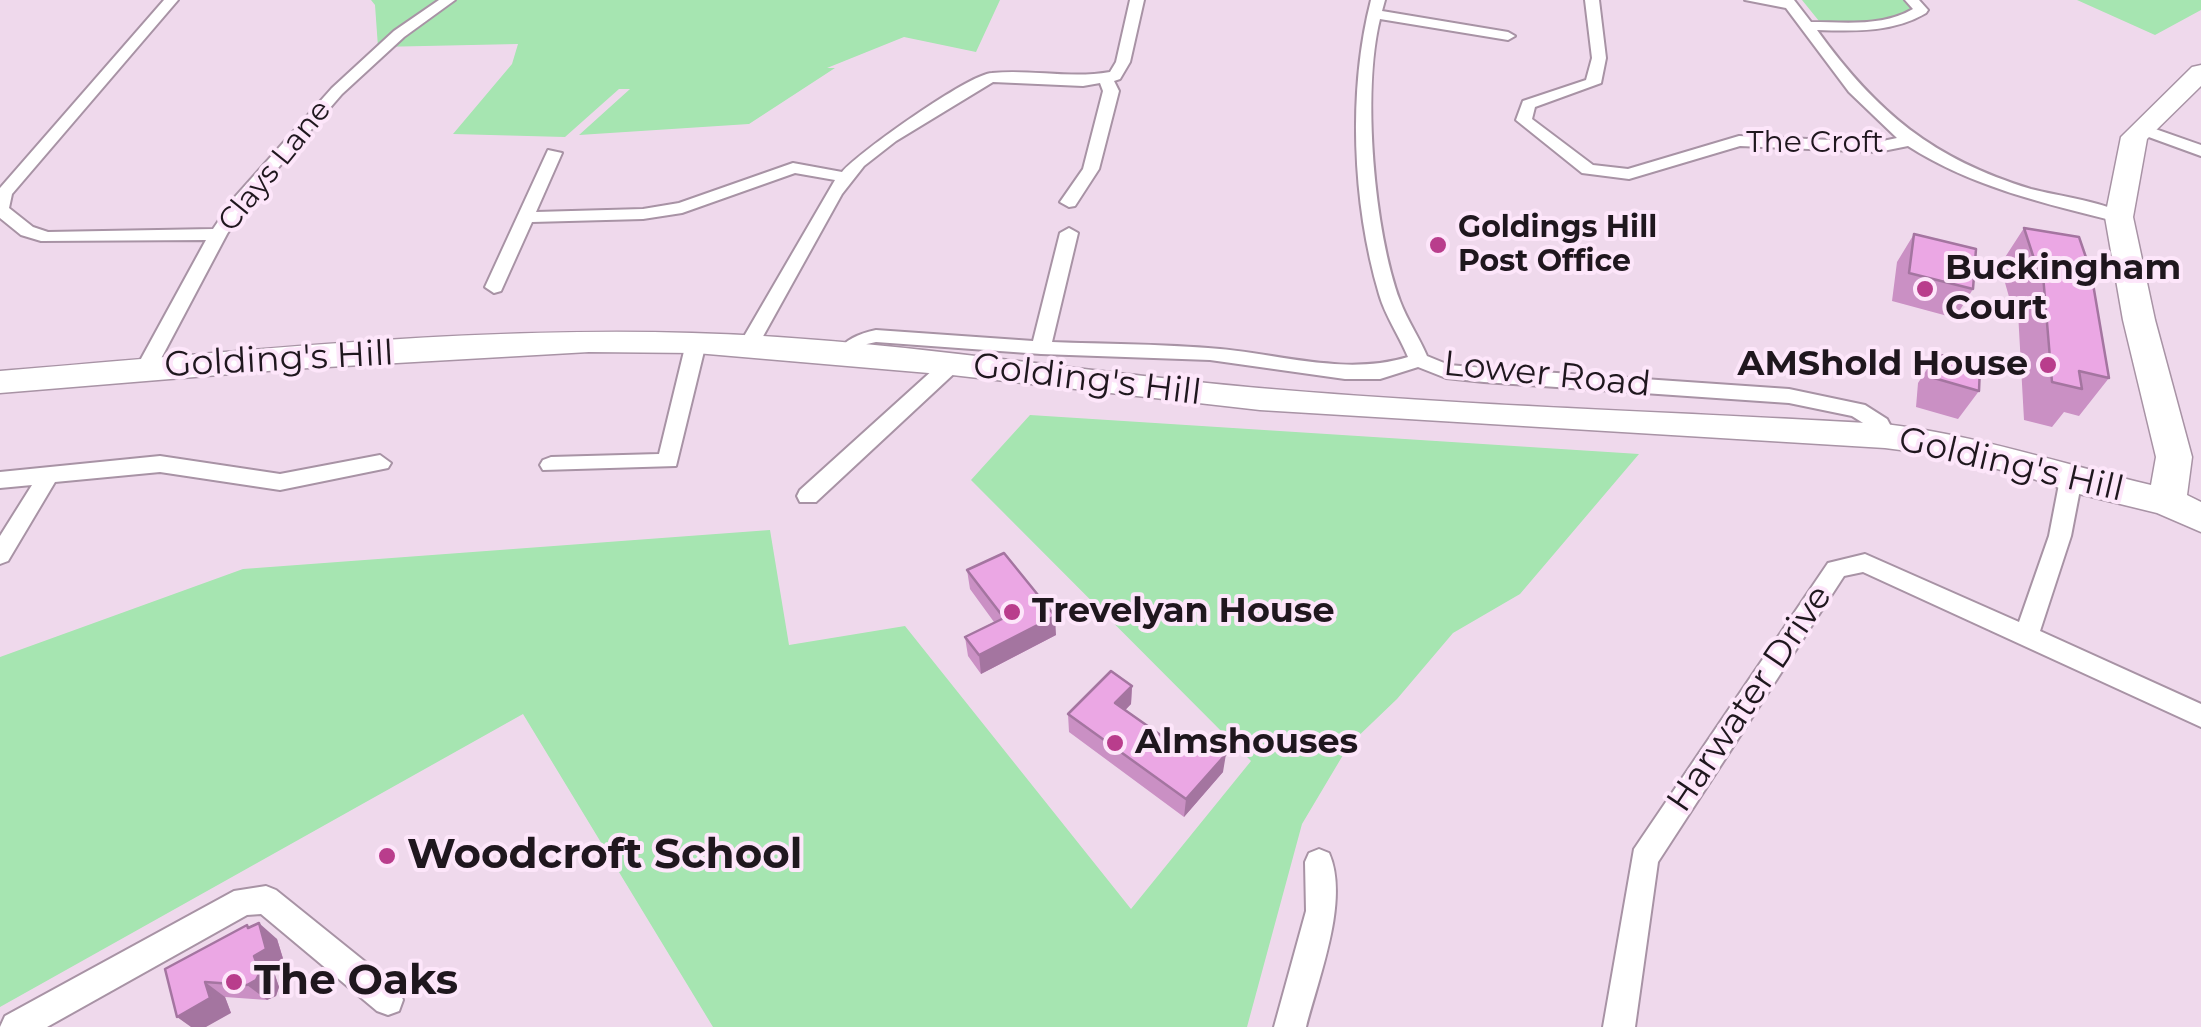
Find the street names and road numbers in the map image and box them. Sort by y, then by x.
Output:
street label: Clays Lane [211,93,339,239]
street label: The Croft [1746,125,1884,161]
street label: Golding's Hill [163,333,395,387]
street label: Lower Road [1441,343,1653,407]
street label: Golding's Hill [971,345,1203,415]
street label: Golding's Hill [1895,419,2127,511]
street label: Harwater Drive [1659,578,1841,820]

